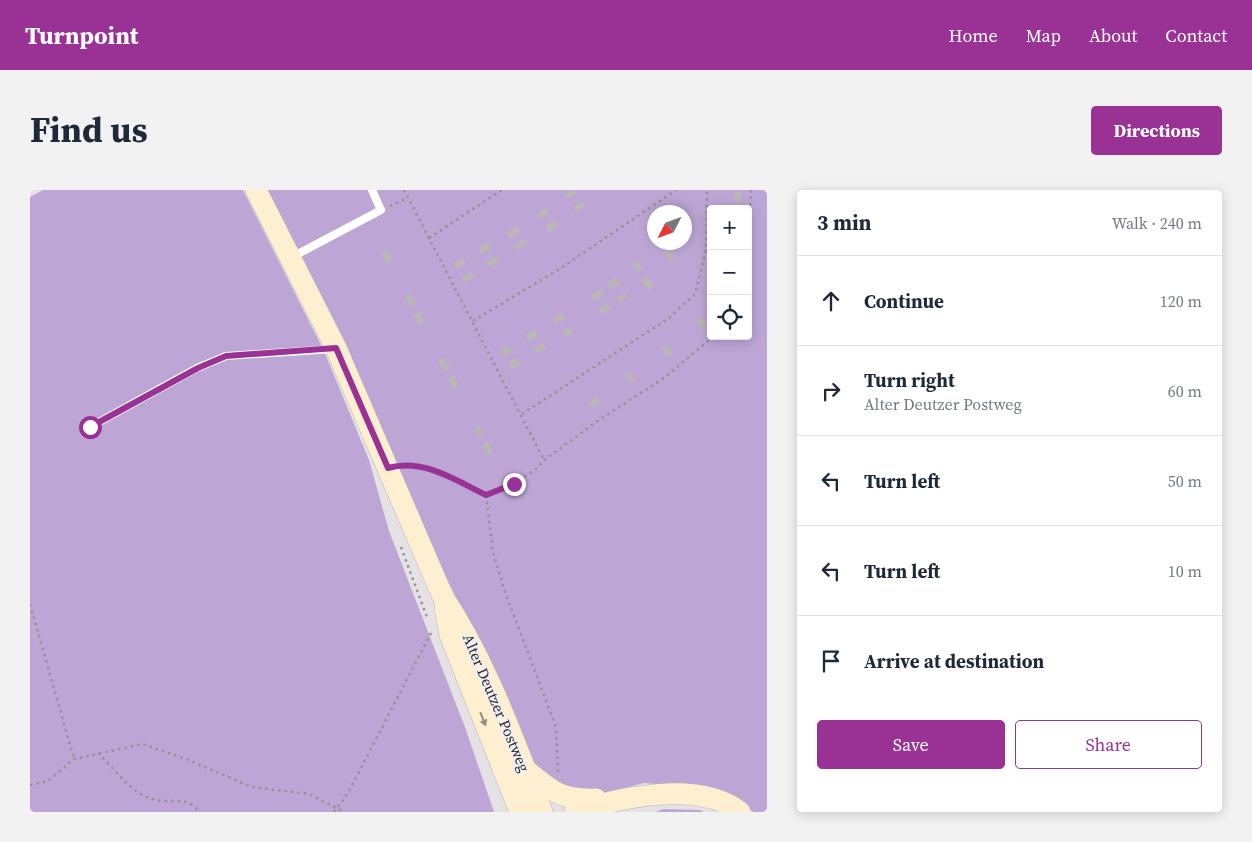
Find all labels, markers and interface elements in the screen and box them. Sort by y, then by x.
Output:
text: Turnpoint [25,19,138,52]
text: Home [949,23,998,48]
text: Map [1026,23,1061,48]
text: About [1089,23,1137,48]
text: Contact [1165,23,1227,48]
text: Find us [30,106,148,154]
button: Directions [1091,106,1222,155]
north arrow [647,205,692,250]
map controls [707,205,752,340]
button: + [707,205,752,250]
text: 3 min [817,208,872,237]
text: Walk · 240 m [1112,212,1202,234]
button: − [707,250,752,295]
icon: ahead [817,287,845,315]
text: Continue [864,288,944,314]
text: 120 m [1160,290,1202,312]
button: locate [707,295,752,340]
text: Turn right [864,367,955,393]
icon: right [817,377,845,405]
text: 60 m [1168,380,1202,402]
text: Alter Deutzer Postweg [864,393,1022,415]
route start [79,416,102,439]
icon: left [817,467,845,495]
text: Turn left [864,468,940,494]
text: 50 m [1168,470,1202,492]
route end [503,473,526,496]
icon: left [817,557,845,585]
text: Turn left [864,558,940,584]
text: 10 m [1168,560,1202,582]
street label: Alter Deutzer Postweg [458,631,535,775]
icon: arrive [817,647,845,675]
text: Arrive at destination [864,648,1044,674]
one-way arrow [480,711,487,726]
button: Save [817,720,1005,769]
button: Share [1015,720,1202,769]

